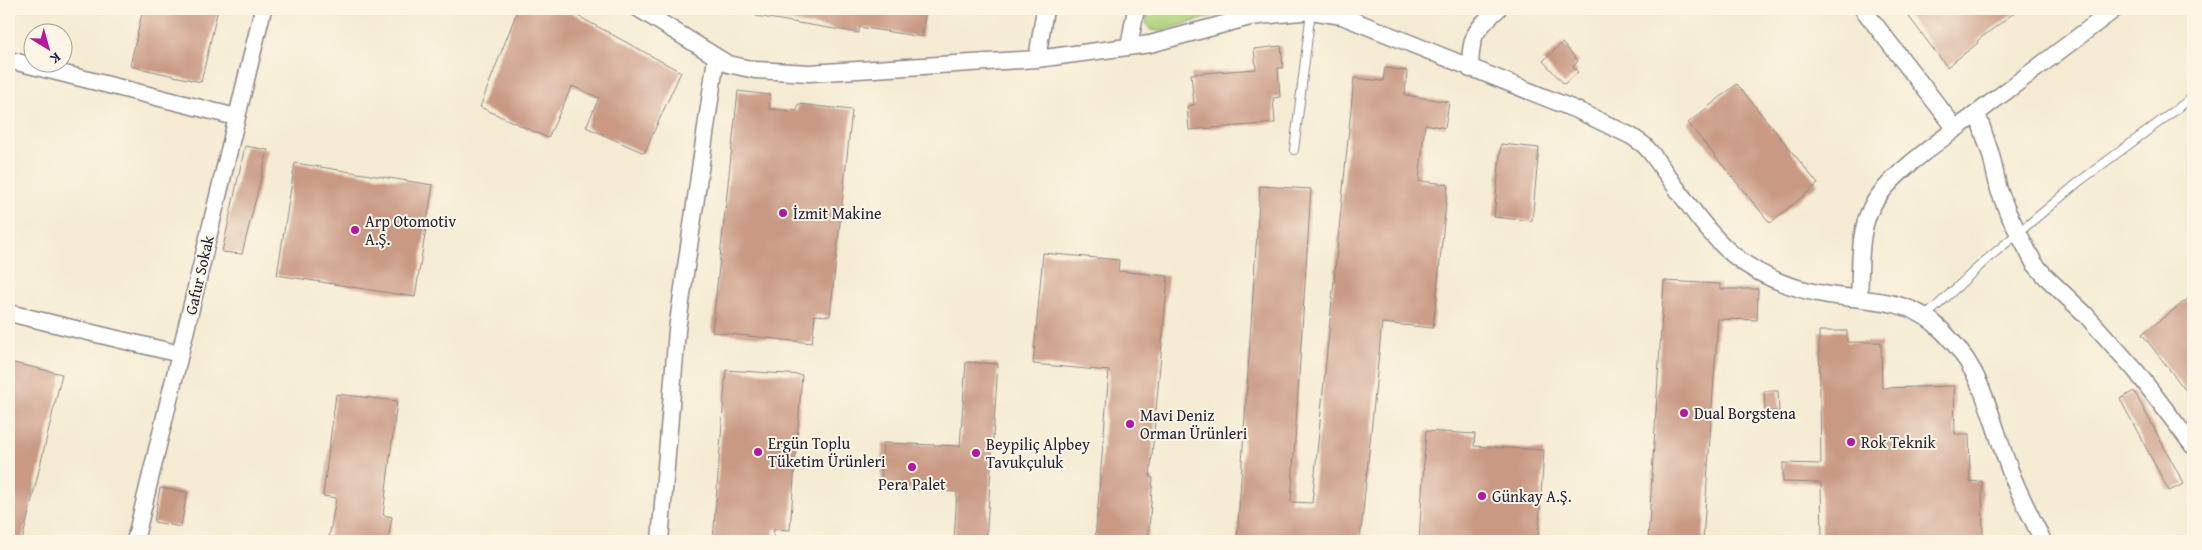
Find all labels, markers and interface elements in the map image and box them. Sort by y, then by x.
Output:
north arrow [22,22,72,72]
text: K [46,48,65,69]
place label: İzmit Makine [793,201,881,225]
marker: İzmit Makine [777,207,789,219]
place label: Arp Otomotiv A.Ş. [365,209,456,251]
marker: Arp Otomotiv A.Ş. [349,224,361,236]
street label: Gafur Sokak [178,232,220,317]
place label: Dual Borgstena [1694,401,1796,425]
place label: Mavi Deniz Orman Ürünleri [1140,403,1248,445]
marker: Dual Borgstena [1678,407,1690,419]
marker: Mavi Deniz Orman Ürünleri [1124,418,1136,430]
place label: Rok Teknik [1861,430,1936,454]
place label: Ergün Toplu Tüketim Ürünleri [768,431,886,473]
place label: Beypiliç Alpbey Tavukçuluk [986,432,1090,474]
marker: Rok Teknik [1845,436,1857,448]
marker: Ergün Toplu Tüketim Ürünleri [752,446,764,458]
marker: Beypiliç Alpbey Tavukçuluk [970,447,982,459]
marker: Pera Palet [906,461,918,473]
place label: Pera Palet [878,472,946,496]
place label: Günkay A.Ş. [1492,484,1572,508]
marker: Günkay A.Ş. [1476,490,1488,502]

